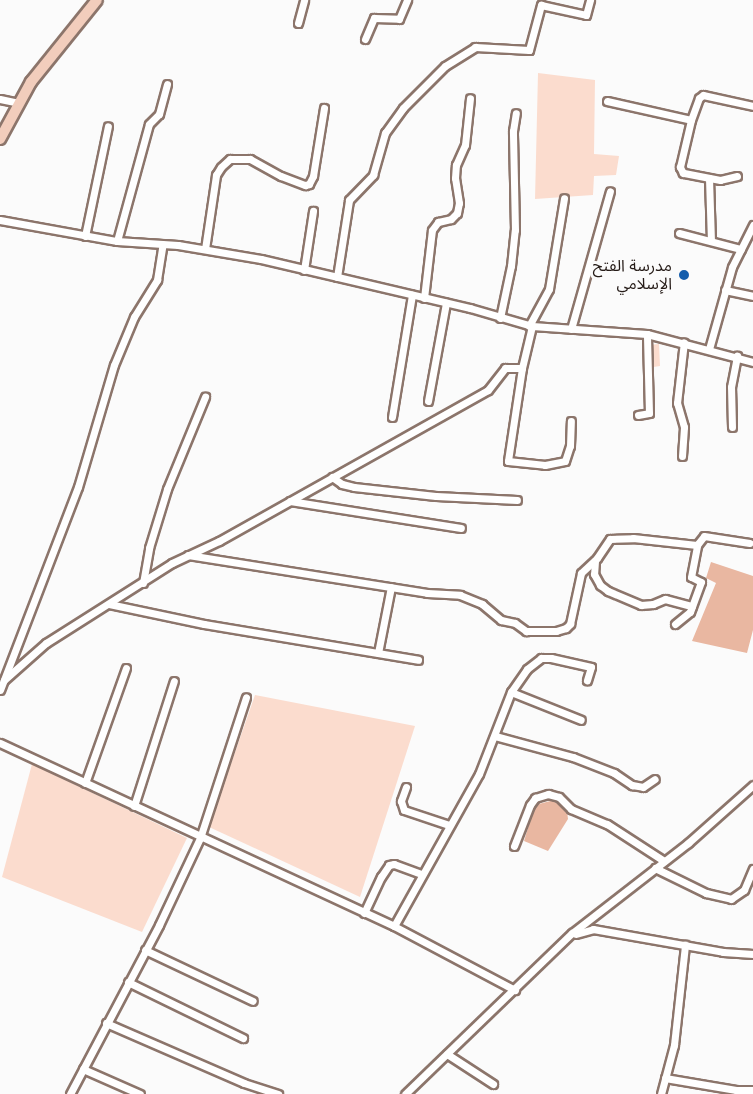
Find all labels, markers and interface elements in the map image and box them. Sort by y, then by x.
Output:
place label: مدرسة الفتح الإسلامي [593,256,672,294]
marker: مدرسة الفتح الإسلامي [677,268,691,282]

